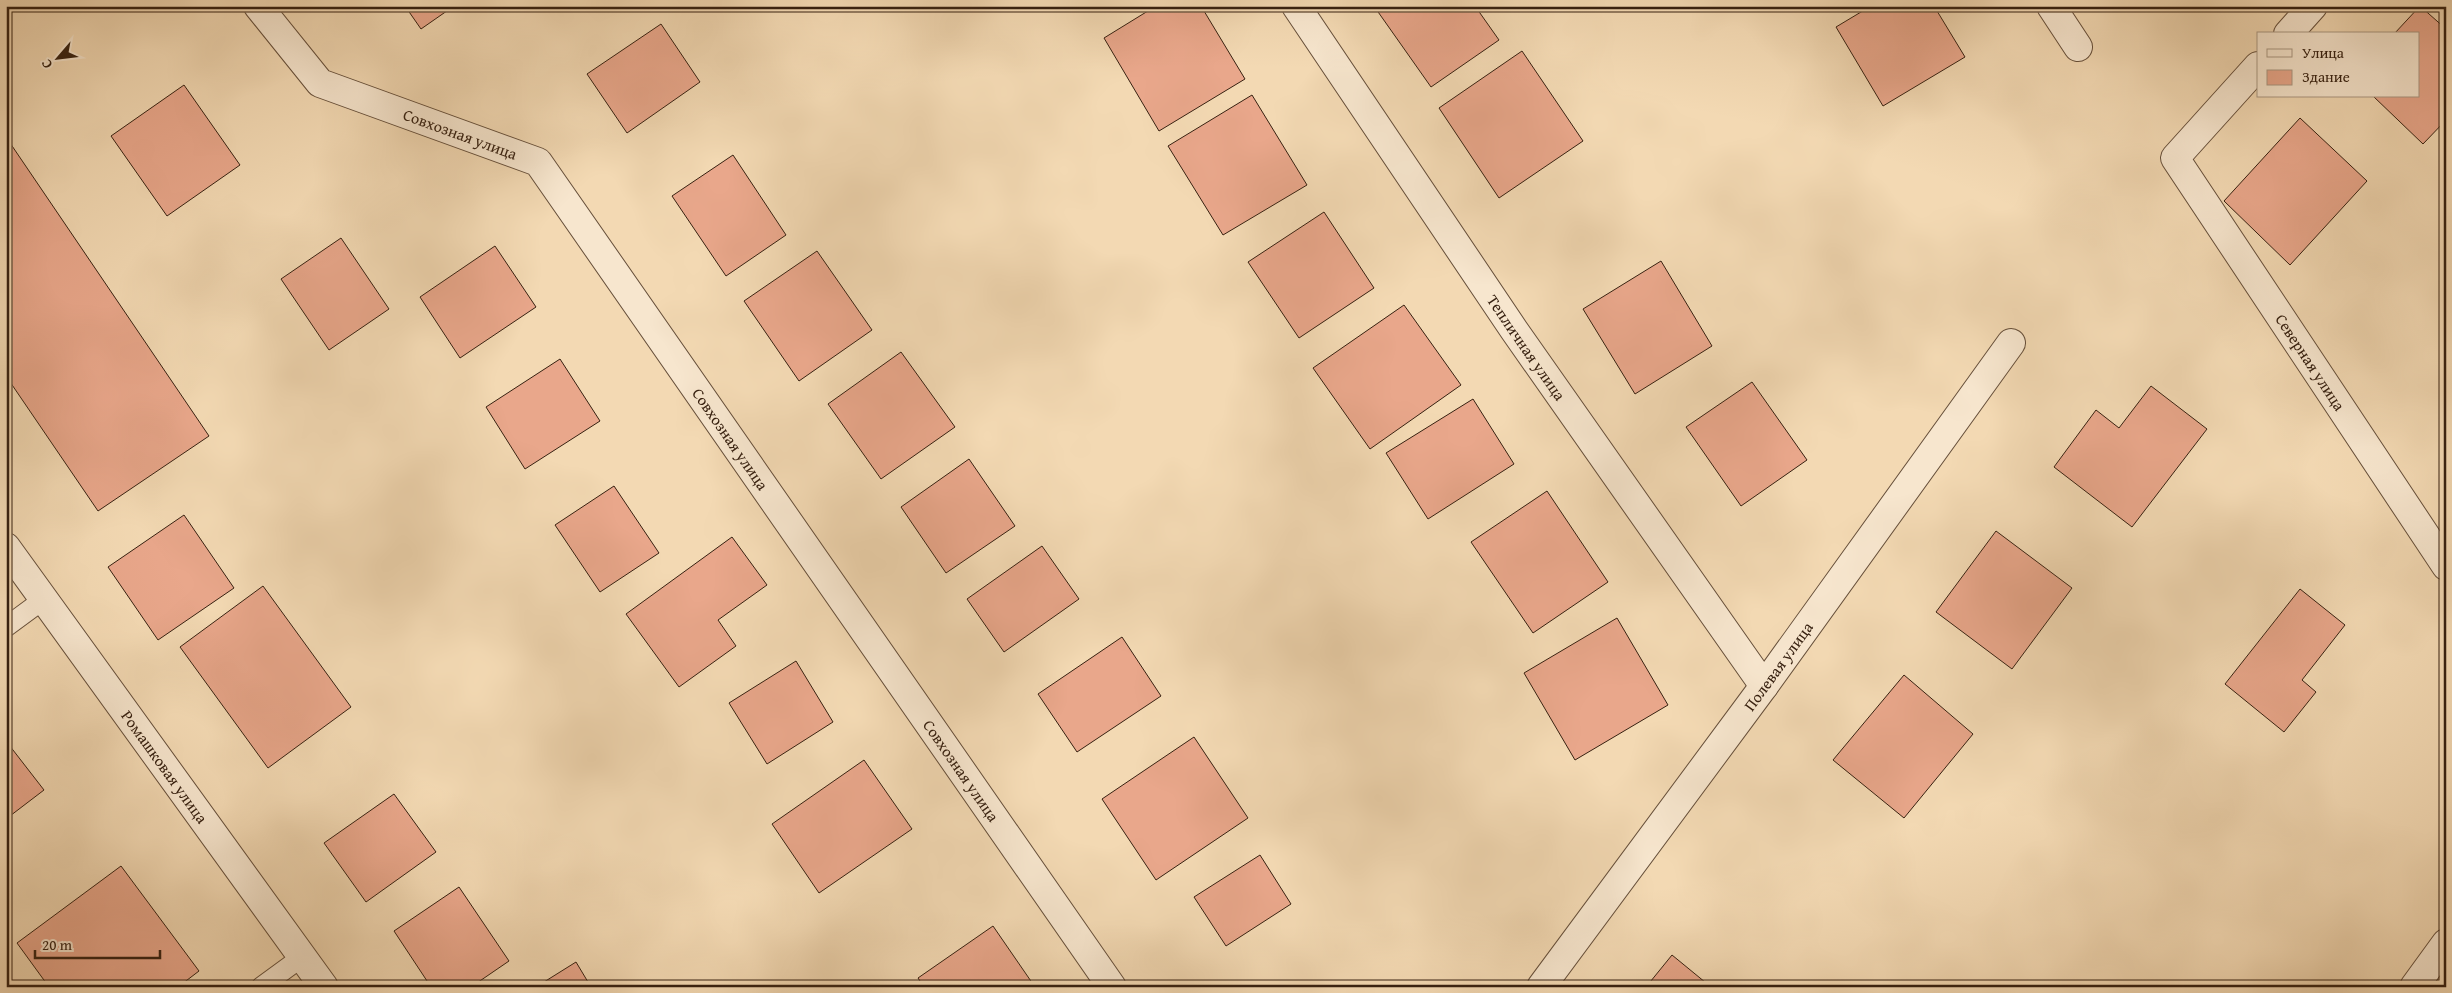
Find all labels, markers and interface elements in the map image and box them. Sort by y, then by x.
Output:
north arrow [32,32,82,82]
legend [2257,32,2420,98]
text: Улица [2302,42,2345,63]
text: С [36,56,57,72]
text: Здание [2302,66,2350,87]
street label: Совхозная улица [400,102,521,166]
street label: Тепличная улица [1481,290,1572,406]
street label: Северная улица [2270,309,2352,416]
street label: Совхозная улица [687,383,775,495]
street label: Полевая улица [1738,616,1819,716]
street label: Ромашковая улица [116,705,214,829]
street label: Совхозная улица [917,714,1006,827]
scale bar [35,928,160,960]
text: 20 m [42,934,73,955]

